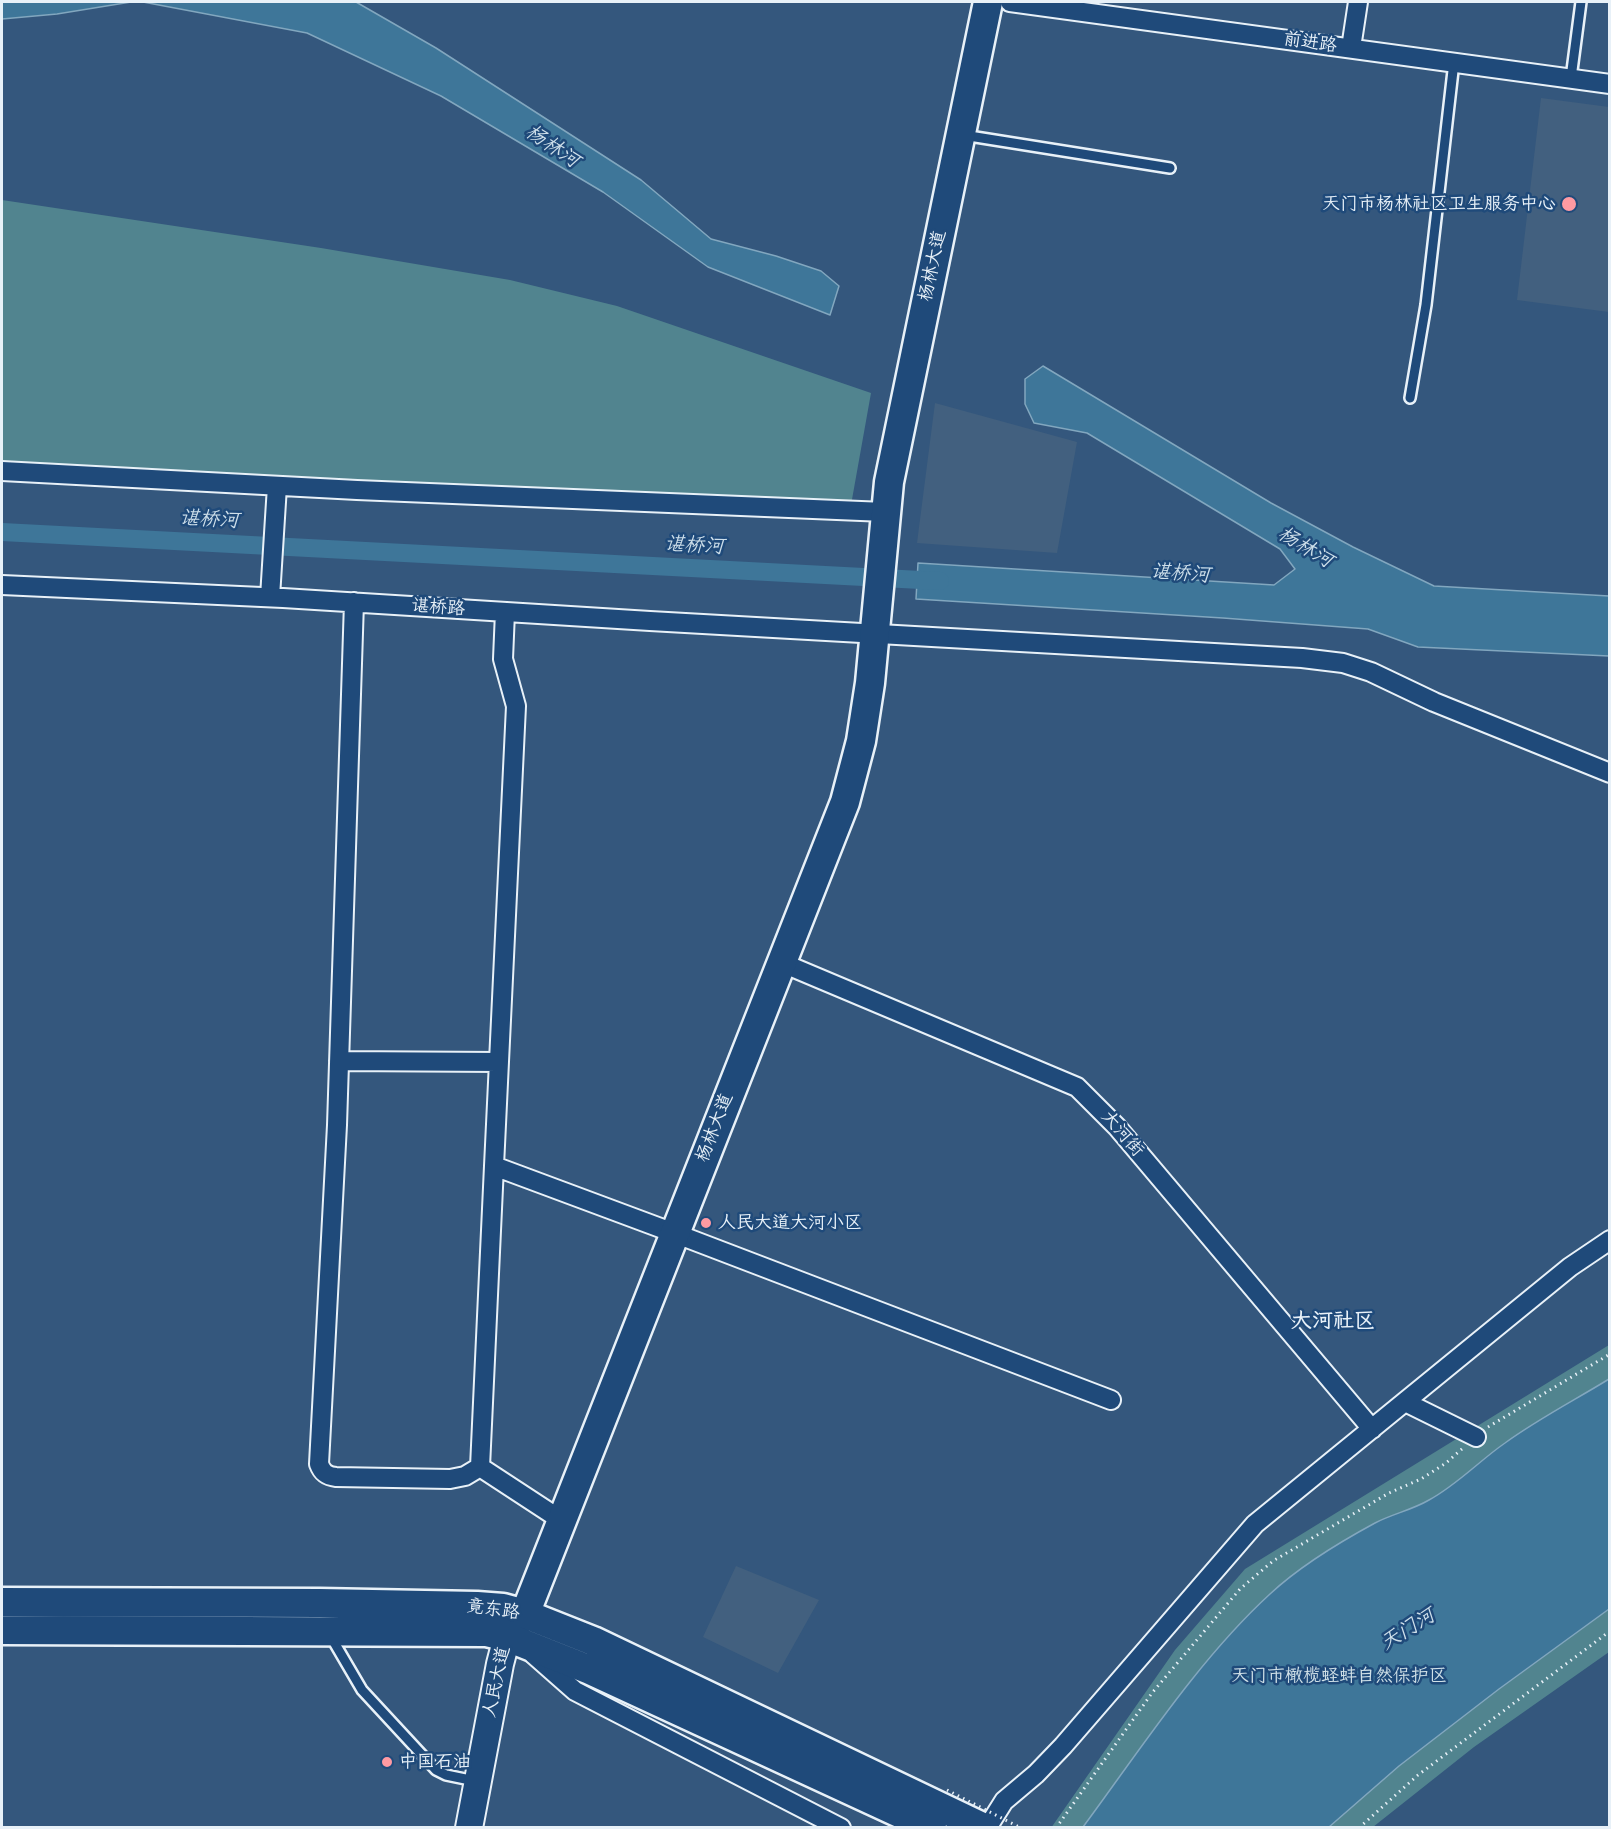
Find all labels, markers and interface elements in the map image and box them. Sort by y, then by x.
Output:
street label: 前进路 [1282,29,1338,57]
water label: 杨林河 [520,120,584,174]
place label: 天门市杨林社区卫生服务中心 [1322,193,1556,215]
marker: 天门市杨林社区卫生服务中心 [1560,195,1578,213]
street label: 杨林大道 [915,229,951,303]
water label: 谌桥河 [178,506,240,534]
water label: 杨林河 [1273,522,1337,574]
water label: 谌桥河 [663,532,725,560]
water label: 谌桥河 [1149,560,1211,588]
street label: 谌桥路 [410,595,466,621]
street label: 杨林大道 [692,1091,738,1165]
street label: 大河街 [1096,1107,1148,1161]
place label: 人民大道大河小区 [718,1212,862,1234]
marker: 人民大道大河小区 [699,1216,713,1230]
district label: 大河社区 [1291,1309,1375,1335]
street label: 竟东路 [465,1596,521,1624]
water label: 天门河 [1376,1604,1440,1656]
street label: 人民大道 [479,1645,515,1719]
park label: 天门市橄榄蛏蚌自然保护区 [1231,1665,1447,1687]
place label: 中国石油 [399,1751,471,1773]
marker: 中国石油 [380,1755,394,1769]

